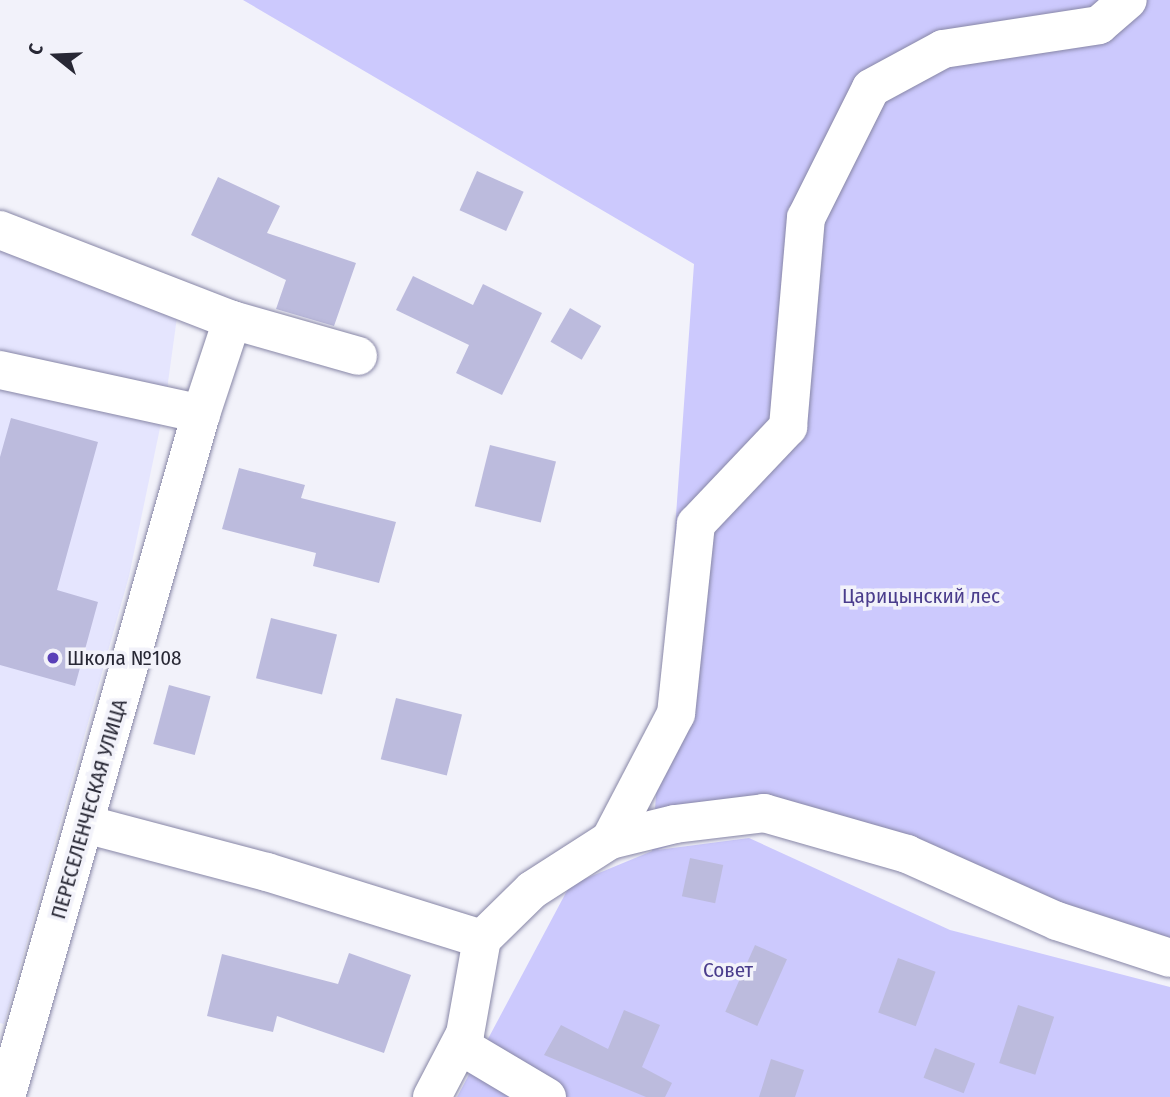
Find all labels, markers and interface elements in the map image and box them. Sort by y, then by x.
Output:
north arrow [21,21,91,91]
text: С [23,41,48,58]
park label: Царицынский лес [842,583,1000,609]
place label: Школа №108 [67,645,182,671]
marker: Школа №108 [45,650,61,666]
street label: ПЕРЕСЕЛЕНЧЕСКАЯ УЛИЦА [46,696,132,922]
park label: Совет [703,957,753,983]

